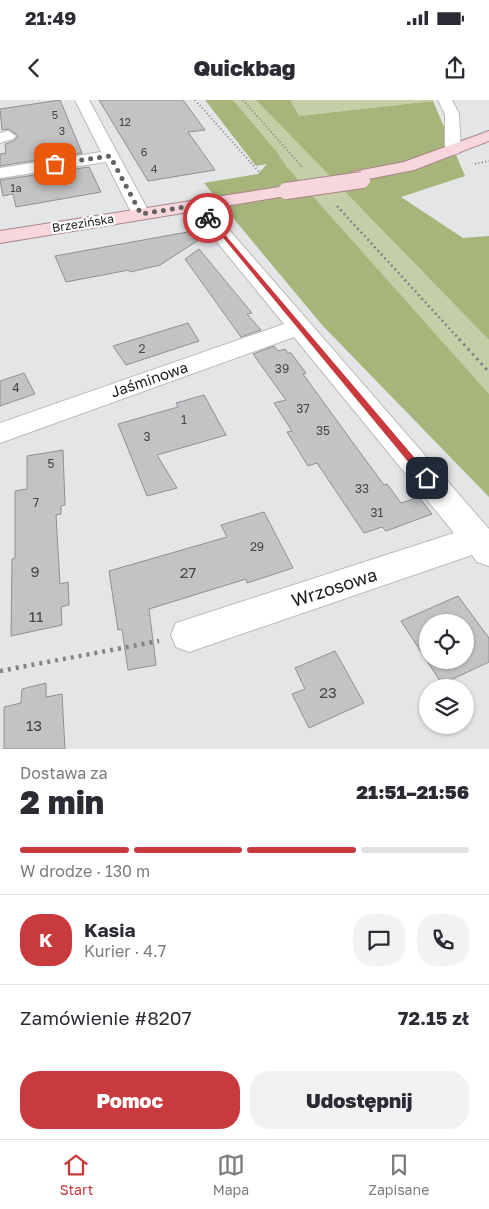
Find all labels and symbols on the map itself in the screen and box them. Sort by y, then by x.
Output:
house number: 5 [52,108,58,121]
house number: 12 [119,115,131,128]
house number: 3 [59,124,65,137]
pin [34,143,76,185]
house number: 6 [141,145,148,158]
house number: 4 [151,162,158,175]
house number: 1a [10,181,22,194]
courier [183,193,233,243]
street label: Brzezińska [51,211,115,235]
house number: 2 [139,341,146,356]
street label: Jaśminowa [108,357,190,401]
house number: 39 [275,361,289,376]
house number: 4 [12,380,20,395]
house number: 37 [296,401,310,416]
house number: 1 [181,412,187,427]
house number: 35 [316,423,330,438]
house number: 3 [143,429,151,444]
house number: 5 [48,456,55,471]
pin [406,457,448,499]
house number: 33 [355,481,369,496]
house number: 7 [33,495,39,510]
house number: 31 [371,505,384,520]
house number: 29 [250,539,264,554]
house number: 9 [30,562,40,580]
house number: 27 [180,563,196,581]
street label: Wrzosowa [288,563,380,611]
house number: 11 [29,607,43,625]
house number: 23 [319,683,337,701]
house number: 13 [26,716,42,734]

